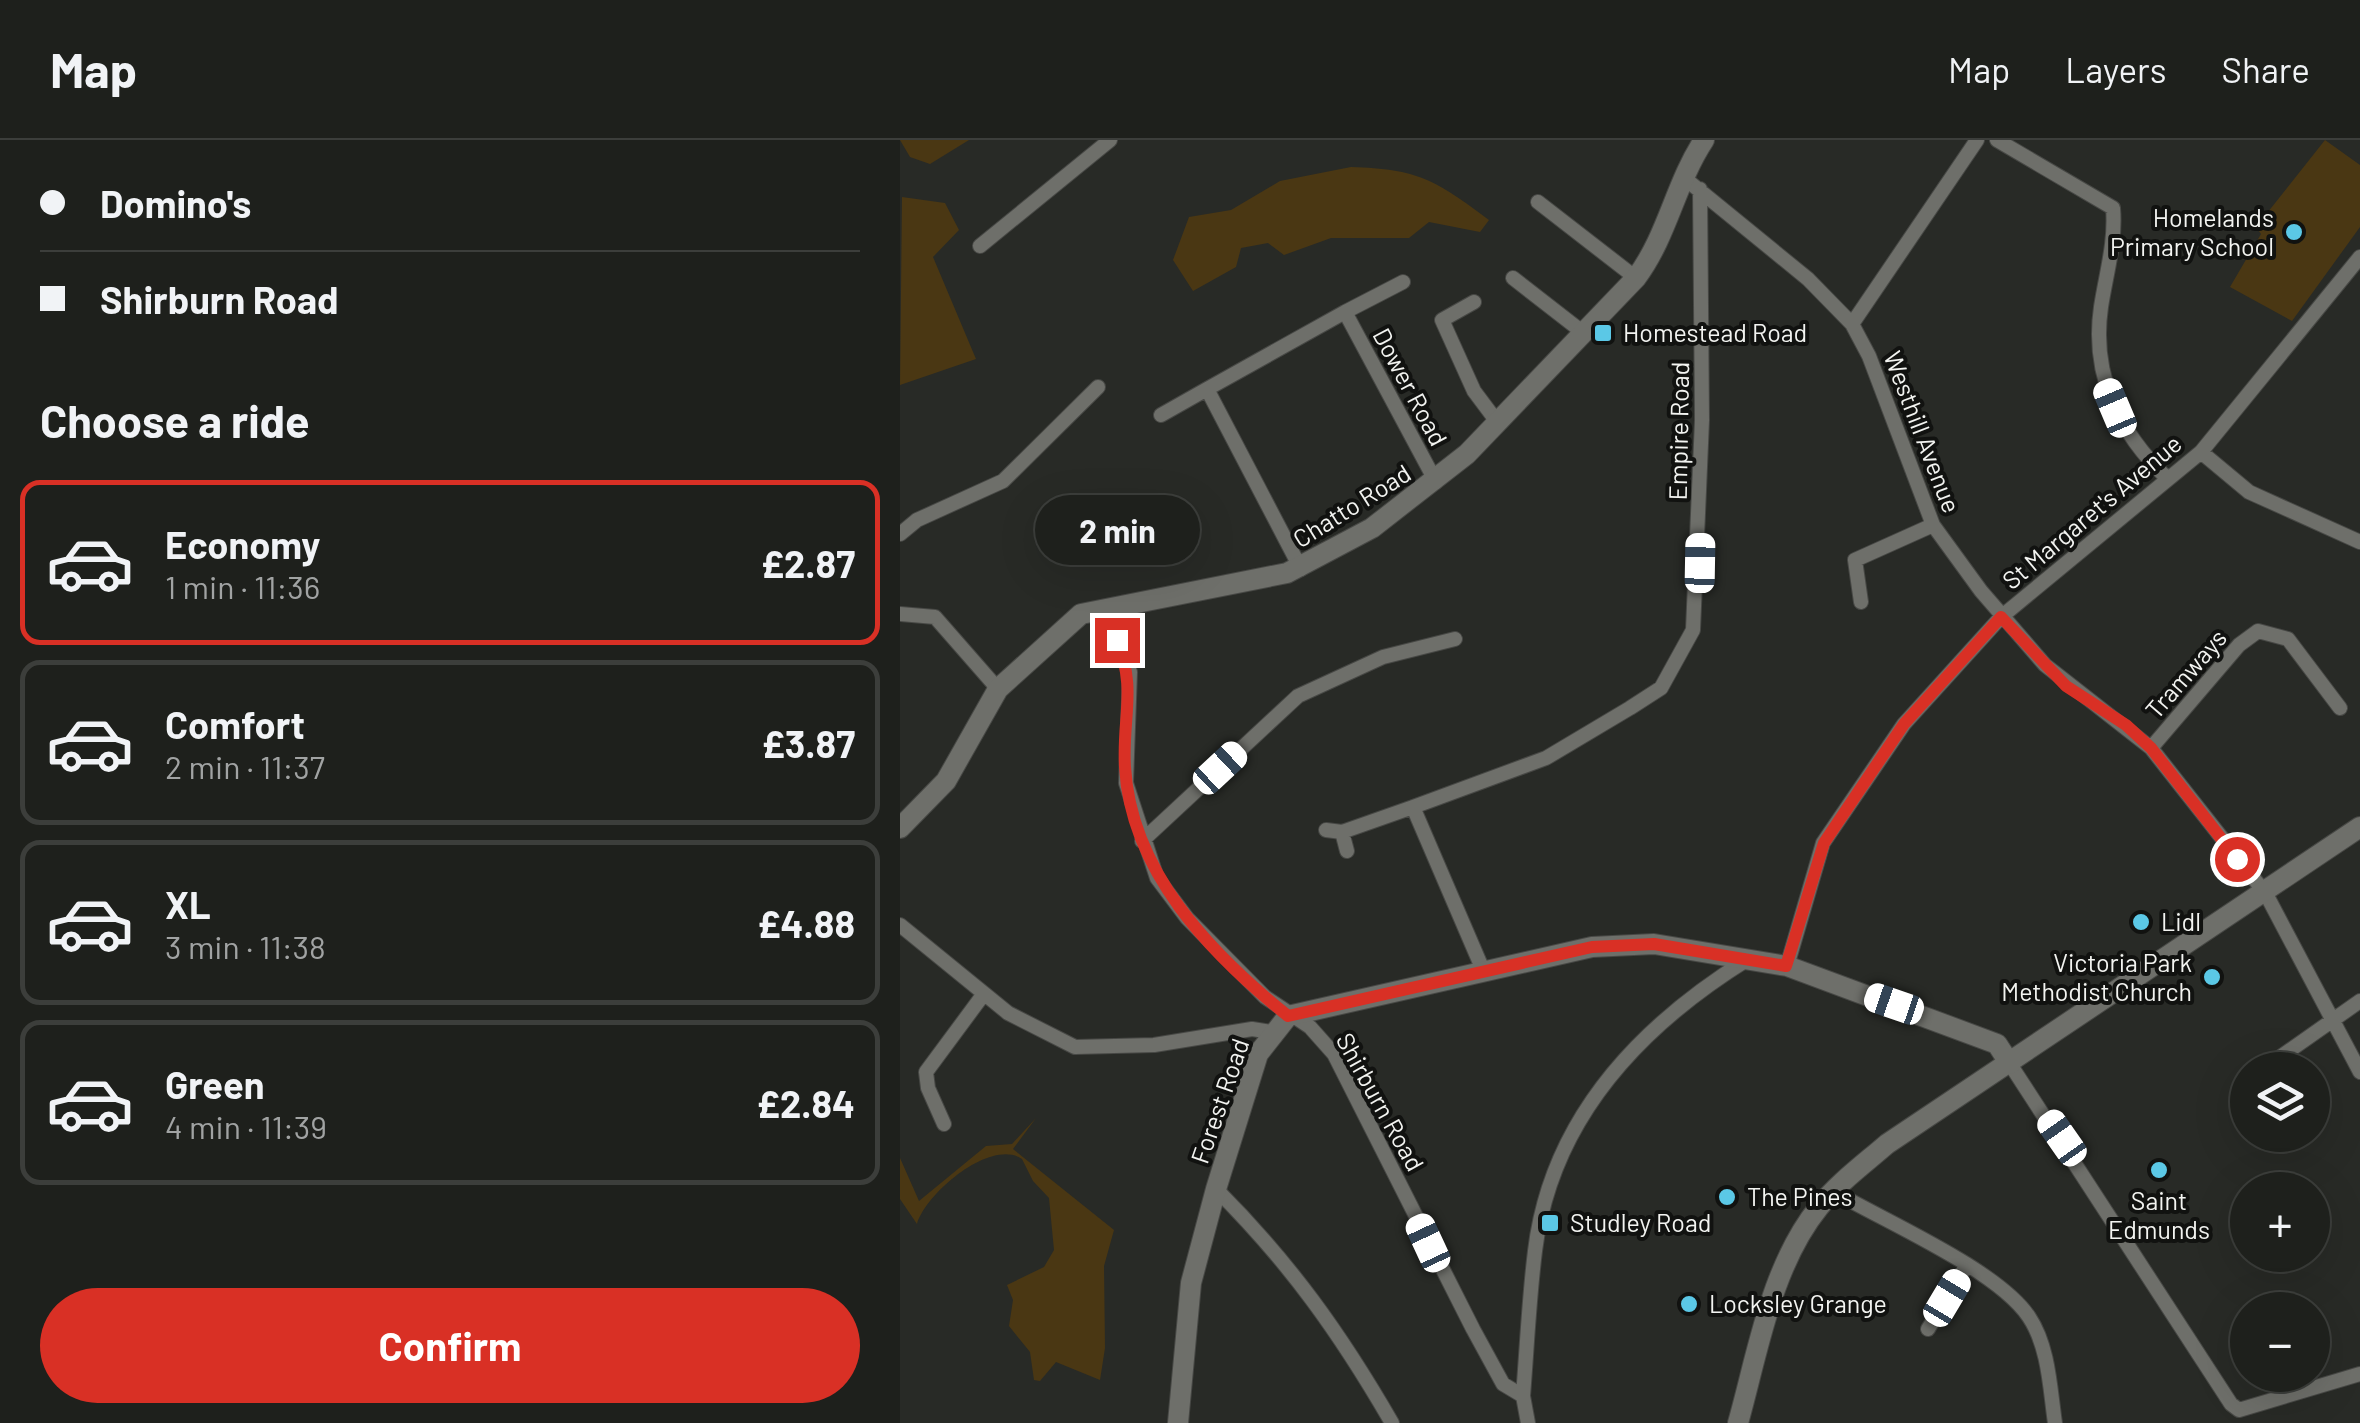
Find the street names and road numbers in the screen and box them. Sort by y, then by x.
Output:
street label: Dower Road [1367,323,1454,450]
street label: Westhill Avenue [1878,347,1968,517]
street label: Empire Road [1662,361,1694,501]
street label: St Margaret's Avenue [1996,428,2187,595]
street label: Chatto Road [1287,457,1416,553]
street label: Tramways [2138,623,2232,724]
street label: Shirburn Road [1331,1027,1431,1176]
street label: Forest Road [1184,1034,1254,1167]

